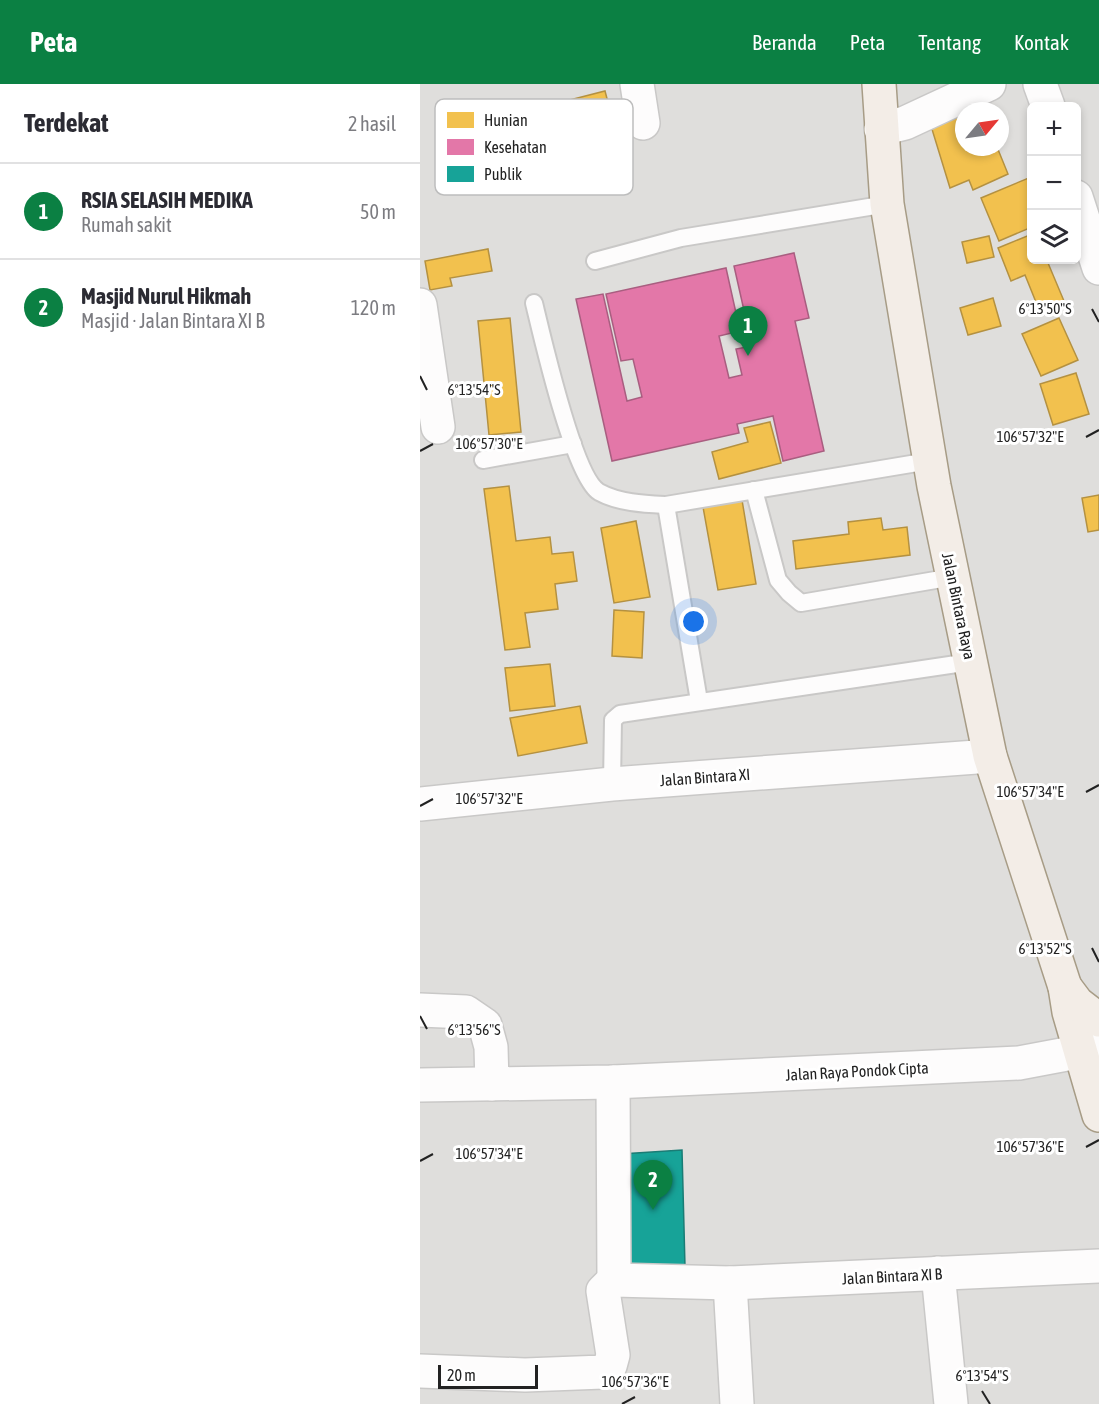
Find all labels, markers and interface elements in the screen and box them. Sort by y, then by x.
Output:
text: Peta [30,26,77,58]
text: Beranda [752,30,817,54]
text: Peta [850,30,885,54]
text: Tentang [918,30,981,54]
text: Kontak [1014,30,1069,54]
legend [435,99,633,195]
north arrow [955,102,1009,156]
map controls [1027,102,1081,264]
button: + [1027,102,1081,156]
text: Terdekat [24,108,108,138]
text: Hunian [484,111,528,129]
text: 2 hasil [348,112,396,135]
text: Kesehatan [484,138,547,156]
button: − [1027,156,1081,210]
text: Publik [484,165,522,183]
text: RSIA SELASIH MEDIKA [81,187,253,213]
text: 1 [39,200,48,223]
text: 50 m [360,200,396,223]
button: layers [1027,210,1081,264]
text: Rumah sakit [81,213,172,236]
text: Masjid Nurul Hikmah [81,283,251,309]
text: 2 [39,296,48,319]
text: 120 m [351,296,396,319]
text: 6°13'50"S [1018,300,1072,317]
pin: 1 [728,306,768,356]
text: Masjid · Jalan Bintara XI B [81,309,265,332]
text: 6°13'54"S [447,381,501,398]
text: 106°57'32"E [996,428,1064,445]
text: 106°57'30"E [455,435,523,452]
street label: Jalan Bintara Raya [938,551,979,661]
your location [679,607,708,636]
street label: Jalan Bintara XI [659,765,751,789]
text: 106°57'34"E [996,783,1064,800]
text: 106°57'32"E [455,790,523,807]
text: 6°13'52"S [1018,940,1072,957]
text: 6°13'56"S [447,1021,501,1038]
street label: Jalan Raya Pondok Cipta [785,1058,929,1085]
text: 106°57'36"E [996,1138,1064,1155]
text: 106°57'34"E [455,1145,523,1162]
pin: 2 [634,1160,672,1210]
street label: Jalan Bintara XI B [841,1264,943,1288]
scale bar [438,1362,538,1390]
text: 20 m [447,1366,476,1384]
text: 6°13'54"S [955,1367,1009,1384]
text: 106°57'36"E [601,1373,669,1390]

